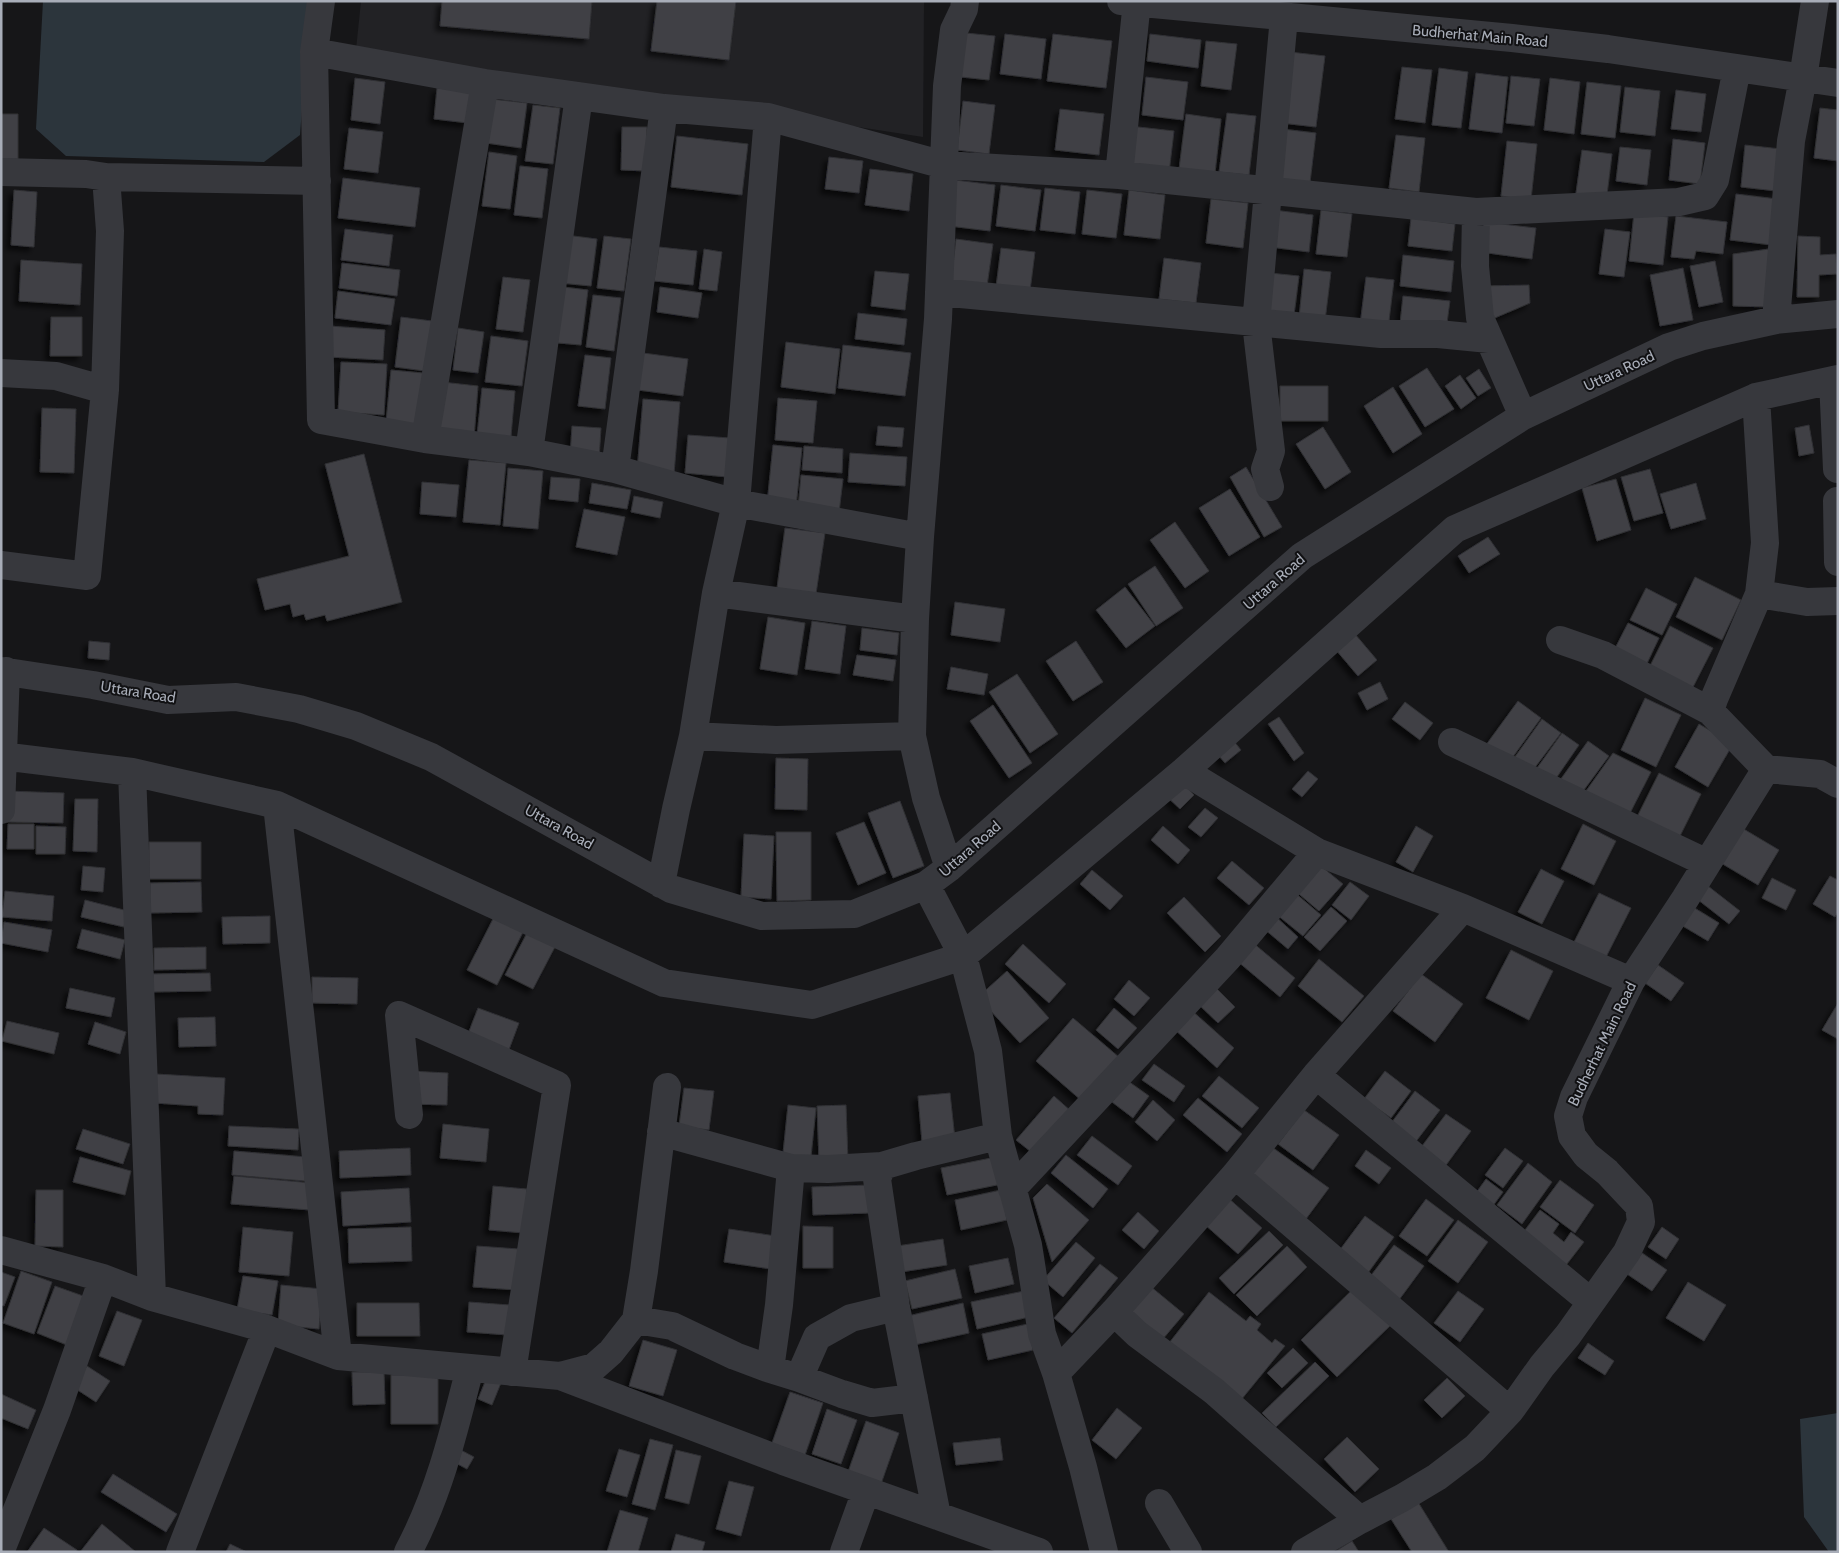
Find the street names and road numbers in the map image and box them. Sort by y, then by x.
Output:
street label: Budherhat Main Road [1411,21,1549,51]
street label: Uttara Road [1581,347,1657,395]
street label: Uttara Road [1239,550,1309,614]
street label: Uttara Road [99,677,177,707]
street label: Uttara Road [521,801,597,853]
street label: Uttara Road [935,817,1005,881]
street label: Budherhat Main Road [1564,979,1640,1109]

